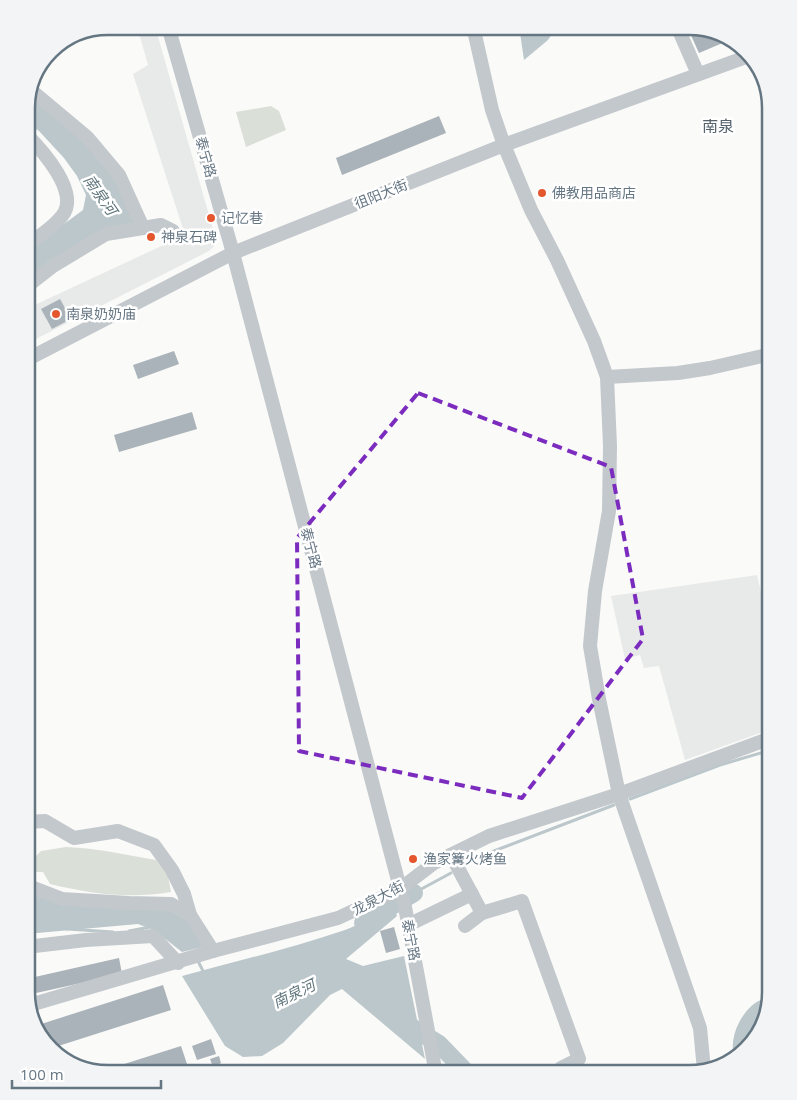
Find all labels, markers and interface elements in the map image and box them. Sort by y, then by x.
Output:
district label: 南泉 [702,115,734,137]
street label: 泰宁路 [192,134,221,180]
water label: 南泉河 [80,170,124,221]
street label: 徂阳大街 [351,174,410,213]
place label: 佛教用品商店 [552,183,636,202]
marker: 佛教用品商店 [536,187,548,199]
place label: 记忆巷 [221,208,263,227]
marker: 记忆巷 [205,212,217,224]
place label: 神泉石碑 [161,227,217,246]
marker: 神泉石碑 [145,231,157,243]
place label: 南泉奶奶庙 [66,304,136,323]
marker: 南泉奶奶庙 [50,308,62,320]
street label: 泰宁路 [297,525,326,571]
place label: 渔家篝火烤鱼 [423,849,507,868]
marker: 渔家篝火烤鱼 [407,853,419,865]
street label: 龙泉大街 [349,876,407,919]
street label: 泰宁路 [398,917,425,962]
water label: 南泉河 [269,973,321,1012]
scale bar [12,1058,161,1090]
text: 100 m [20,1064,64,1084]

